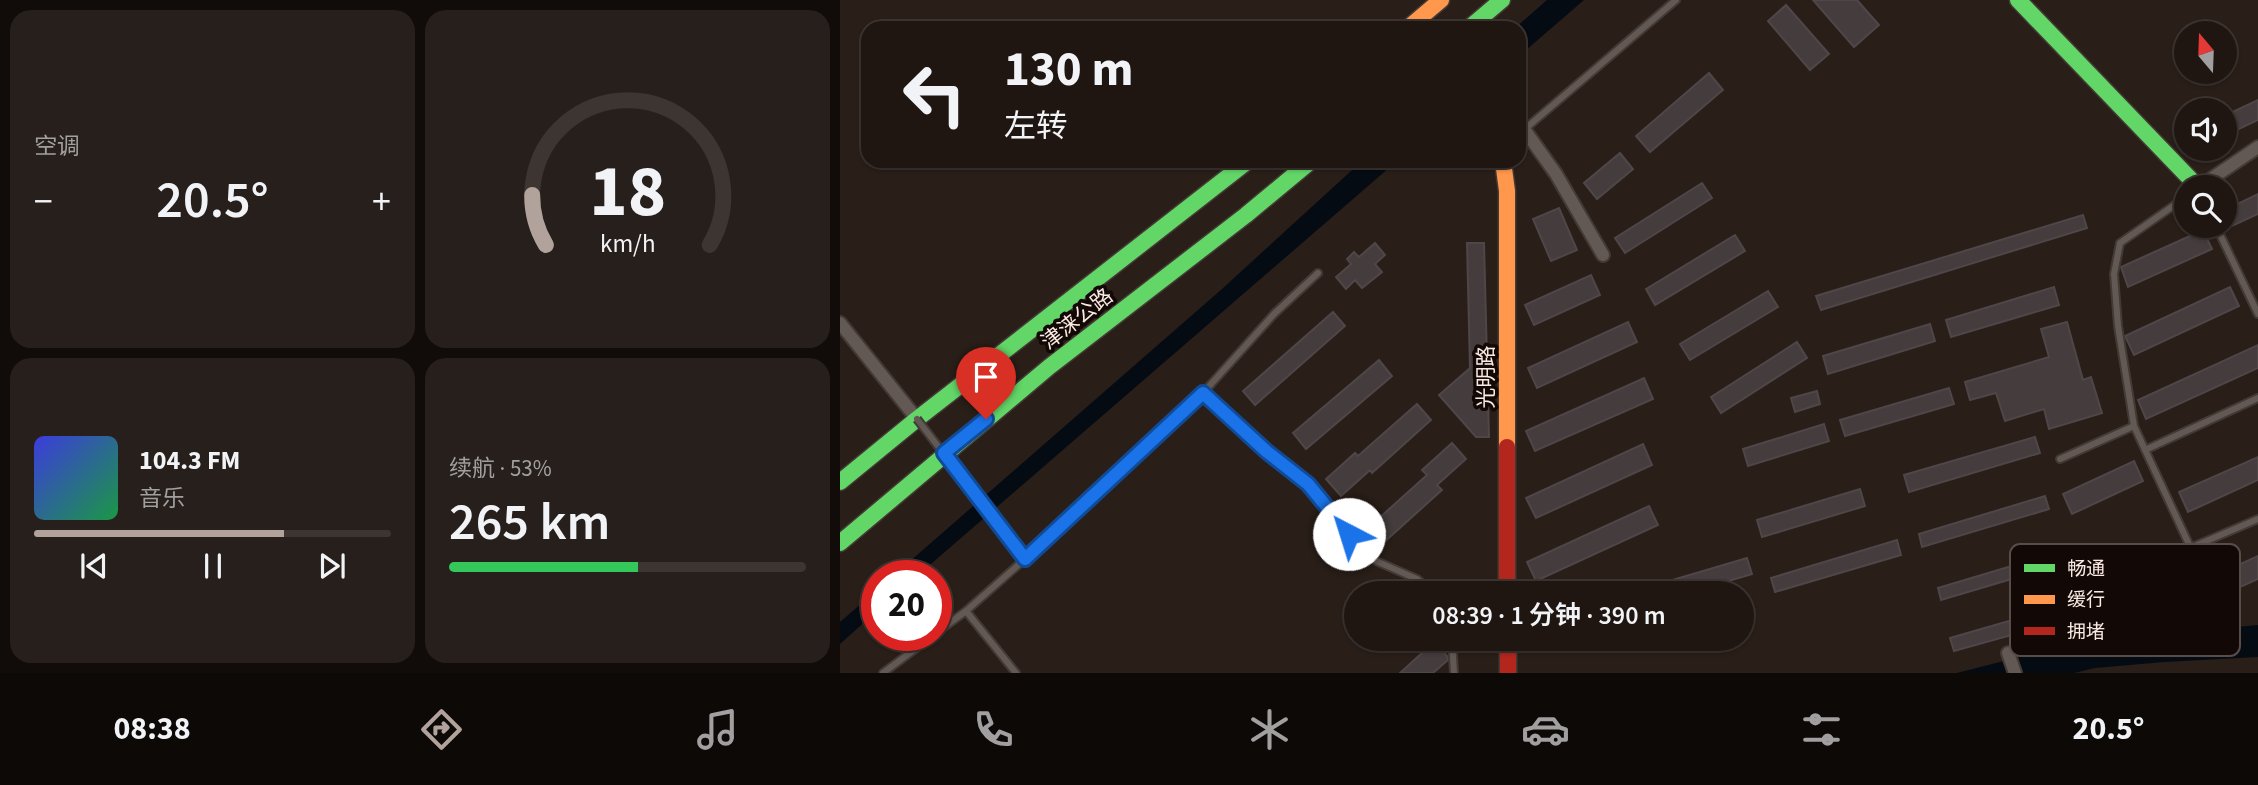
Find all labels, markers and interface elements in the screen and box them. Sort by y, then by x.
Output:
north arrow [2174,21,2236,84]
map controls [2174,21,2237,238]
text: 130 m [1004,35,1133,105]
icon: left [889,49,980,140]
button: sound [2174,98,2237,161]
text: 左转 [1004,104,1068,150]
text: 空调 [34,130,80,163]
text: 18 [589,140,666,244]
text: 20.5° [156,164,269,238]
text: − [34,175,53,229]
text: + [372,175,391,229]
button: search [2174,175,2237,238]
text: km/h [600,226,655,262]
street label: 津涞公路 [1035,281,1119,357]
street label: 光明路 [1471,346,1501,409]
pin [956,347,1016,419]
icon: arrive [967,358,1005,396]
text: 104.3 FM [139,442,240,479]
text: 续航 · 53% [449,452,552,485]
text: 音乐 [139,482,185,515]
text: 265 km [449,486,610,560]
position arrow [1312,497,1386,571]
legend [2010,544,2240,656]
icon: previous [75,547,113,585]
icon: pause [194,547,232,585]
icon: next [313,547,351,585]
text: 畅通 [2067,556,2105,583]
speed limit sign: 20 [861,560,952,651]
text: 缓行 [2067,587,2105,614]
text: 08:39 · 1 分钟 · 390 m [1432,597,1666,634]
text: 拥堵 [2067,619,2105,646]
icon: directions [417,705,466,754]
icon: music [693,705,742,754]
icon: phone [969,705,1018,754]
icon: climate [1245,705,1294,754]
icon: car [1521,705,1570,754]
icon: filters [1797,705,1846,754]
text: 08:38 [113,706,191,752]
text: 20.5° [2073,706,2144,752]

